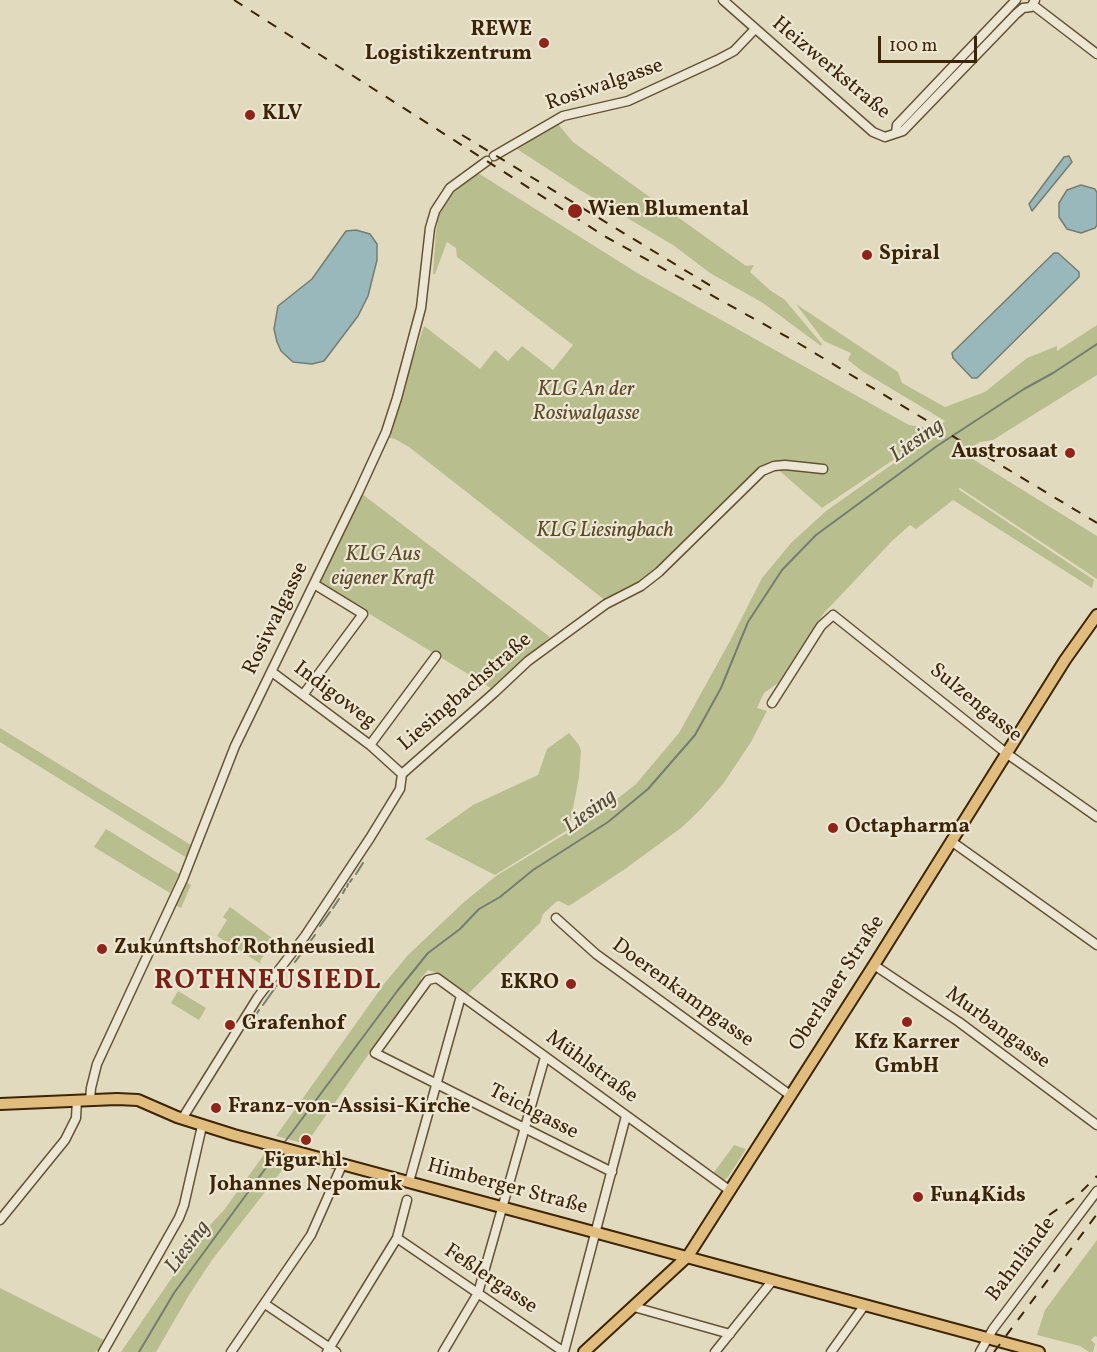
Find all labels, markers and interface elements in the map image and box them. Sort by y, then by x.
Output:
street label: Heizwerkstraße [766,12,894,126]
place label: REWE Logistikzentrum [365,18,532,68]
scale bar [881,24,980,62]
text: 100 m [889,34,938,59]
marker: REWE Logistikzentrum [537,36,551,50]
street label: Rosiwalgasse [543,54,667,118]
place label: KLV [262,102,302,128]
marker: KLV [243,108,257,122]
place label: Wien Blumental [588,198,749,224]
marker: Wien Blumental [566,202,584,220]
place label: Spiral [879,242,940,268]
marker: Spiral [860,248,874,262]
park label: KLG An der Rosiwalgasse [533,378,639,428]
water label: Liesing [886,414,950,470]
place label: Austrosaat [951,440,1058,466]
marker: Austrosaat [1063,446,1077,460]
park label: KLG Liesingbach [536,519,674,545]
park label: KLG Aus eigener Kraft [332,543,434,593]
street label: Rosiwalgasse [239,558,315,680]
street label: Liesingbachstraße [394,628,538,758]
street label: Indigoweg [288,657,380,735]
street label: Sulzengasse [924,659,1026,749]
water label: Liesing [559,785,623,841]
place label: Octapharma [845,815,970,841]
marker: Octapharma [826,821,840,835]
street label: Oberlaaer Straße [785,912,891,1056]
street label: Doerenkampgasse [606,934,758,1054]
place label: Zukunftshof Rothneusiedl [114,936,375,962]
marker: Zukunftshof Rothneusiedl [95,942,109,956]
district label: ROTHNEUSIEDL [154,967,382,999]
place label: EKRO [500,971,559,997]
marker: EKRO [564,977,578,991]
street label: Murbangasse [940,983,1054,1075]
place label: Grafenhof [242,1012,345,1038]
marker: Kfz Karrer GmbH [900,1015,914,1029]
marker: Grafenhof [223,1018,237,1032]
street label: Mühlstraße [540,1026,642,1110]
place label: Kfz Karrer GmbH [854,1031,960,1081]
street label: Teichgasse [484,1080,582,1146]
place label: Franz-von-Assisi-Kirche [228,1095,471,1121]
marker: Franz-von-Assisi-Kirche [209,1101,223,1115]
marker: Figur hl. Johannes Nepomuk [299,1133,313,1147]
place label: Figur hl. Johannes Nepomuk [209,1149,403,1199]
street label: Himberger Straße [424,1154,590,1222]
place label: Fun4Kids [930,1184,1026,1210]
marker: Fun4Kids [911,1190,925,1204]
street label: Bahnlände [982,1213,1062,1307]
water label: Liesing [160,1216,218,1280]
street label: Feßlergasse [438,1240,542,1320]

